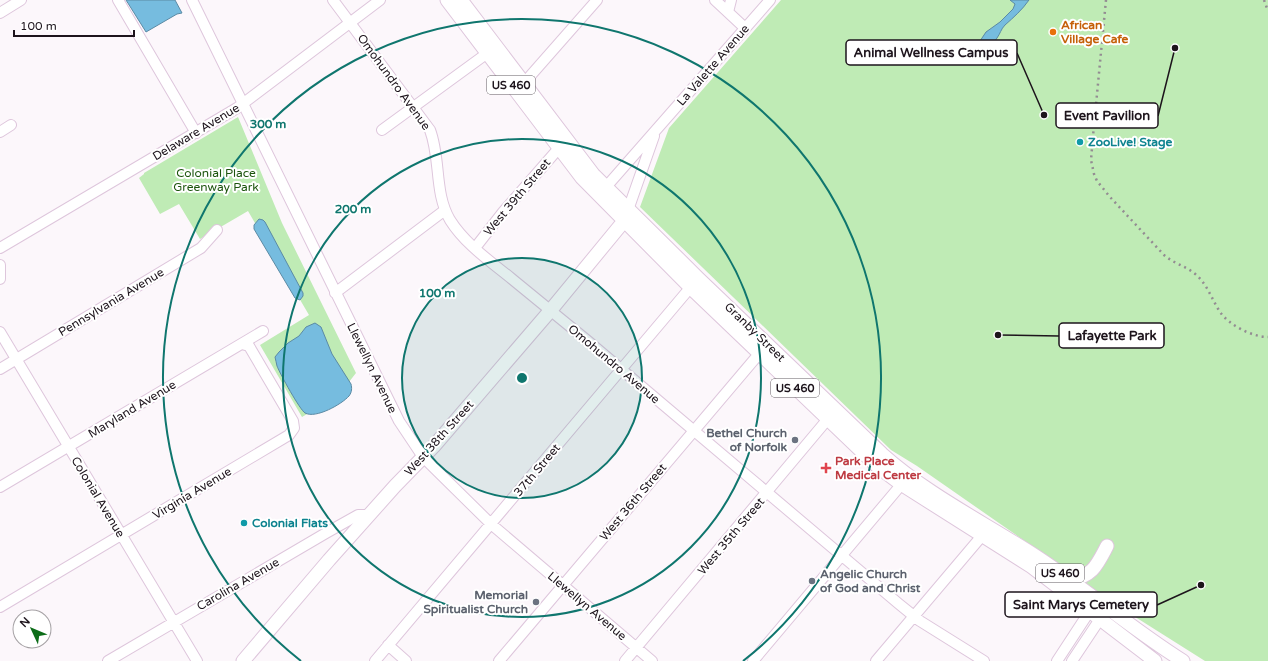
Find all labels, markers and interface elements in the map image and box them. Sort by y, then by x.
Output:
scale bar [14,12,134,38]
place label: African Village Cafe [1061,18,1129,47]
text: 100 m [20,19,57,33]
street label: La Valette Avenue [674,21,752,108]
marker: African Village Cafe [1048,27,1058,37]
street label: Omohundro Avenue [354,31,434,133]
callout: Animal Wellness Campus [846,40,1017,65]
text: Animal Wellness Campus [854,45,1008,61]
road number: US 460 [487,76,535,94]
street label: Delaware Avenue [150,100,242,163]
callout: Event Pavilion [1056,103,1158,128]
text: Event Pavilion [1064,108,1150,124]
text: 300 m [250,117,286,131]
place label: ZooLive! Stage [1088,135,1173,150]
marker: ZooLive! Stage [1075,137,1085,147]
street label: West 39th Street [481,155,554,238]
park label: Colonial Place Greenway Park [173,166,259,194]
text: 200 m [335,202,371,216]
street label: Pennsylvania Avenue [56,265,166,339]
text: 100 m [419,286,455,300]
street label: Granby Street [722,299,789,365]
street label: Llewellyn Avenue [344,321,400,416]
street label: Omohundro Avenue [565,322,663,407]
callout: Lafayette Park [1059,323,1164,348]
text: Lafayette Park [1067,328,1157,344]
centre of rings [515,371,529,385]
street label: Maryland Avenue [86,377,179,441]
road number: US 460 [771,379,819,397]
street label: West 38th Street [402,397,477,478]
place label: Bethel Church of Norfolk [706,426,787,454]
marker: Bethel Church of Norfolk [790,435,800,445]
street label: 37th Street [511,441,563,499]
street label: Colonial Avenue [68,454,128,540]
place label: Park Place Medical Center [835,454,921,482]
street label: West 36th Street [597,460,670,543]
marker: Park Place Medical Center [820,462,832,474]
street label: Virginia Avenue [150,464,234,522]
street label: West 35th Street [695,494,768,577]
place label: Colonial Flats [252,516,328,530]
marker: Colonial Flats [239,518,249,528]
street label: Carolina Avenue [194,555,282,613]
road number: US 460 [1036,564,1084,582]
place label: Angelic Church of God and Christ [820,567,921,595]
street label: Llewellyn Avenue [545,569,629,643]
marker: Angelic Church of God and Christ [807,576,817,586]
place label: Memorial Spiritualist Church [424,588,528,617]
callout: Saint Marys Cemetery [1005,592,1157,617]
marker: Memorial Spiritualist Church [531,597,541,607]
text: Saint Marys Cemetery [1013,597,1149,613]
north arrow [12,609,52,649]
text: N [17,615,33,630]

